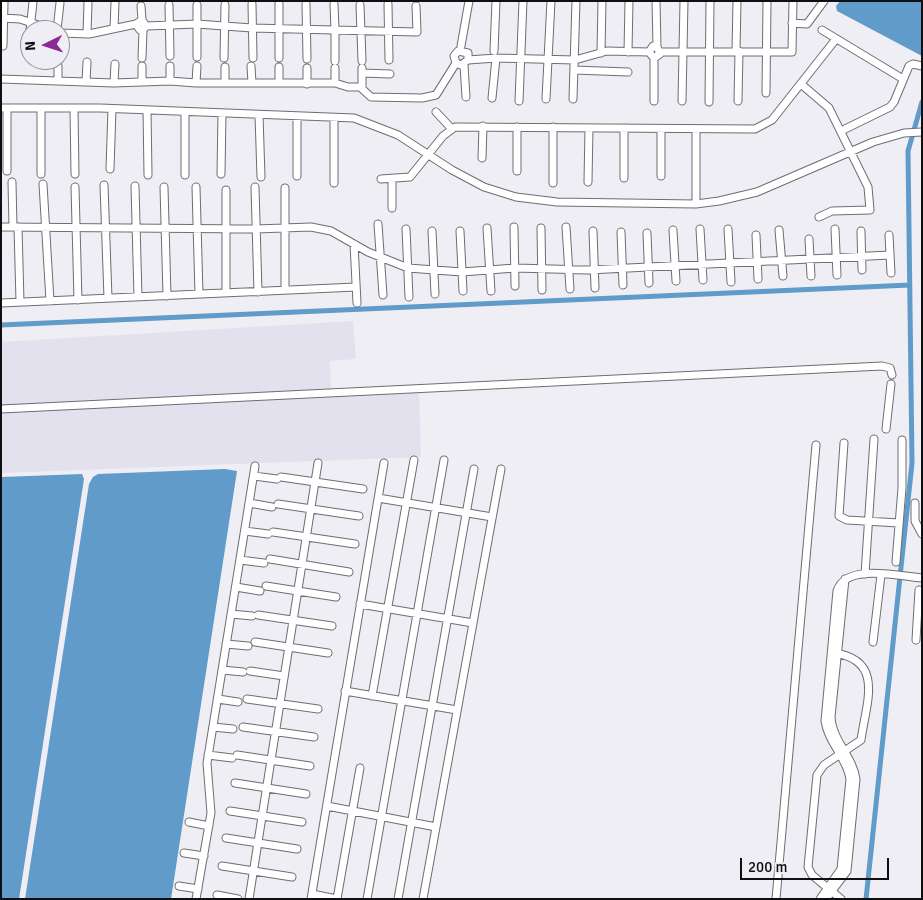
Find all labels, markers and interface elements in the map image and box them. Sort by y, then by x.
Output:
north arrow [20,20,70,70]
text: N [22,41,39,51]
scale bar [743,848,892,880]
text: 200 m [748,858,788,876]

